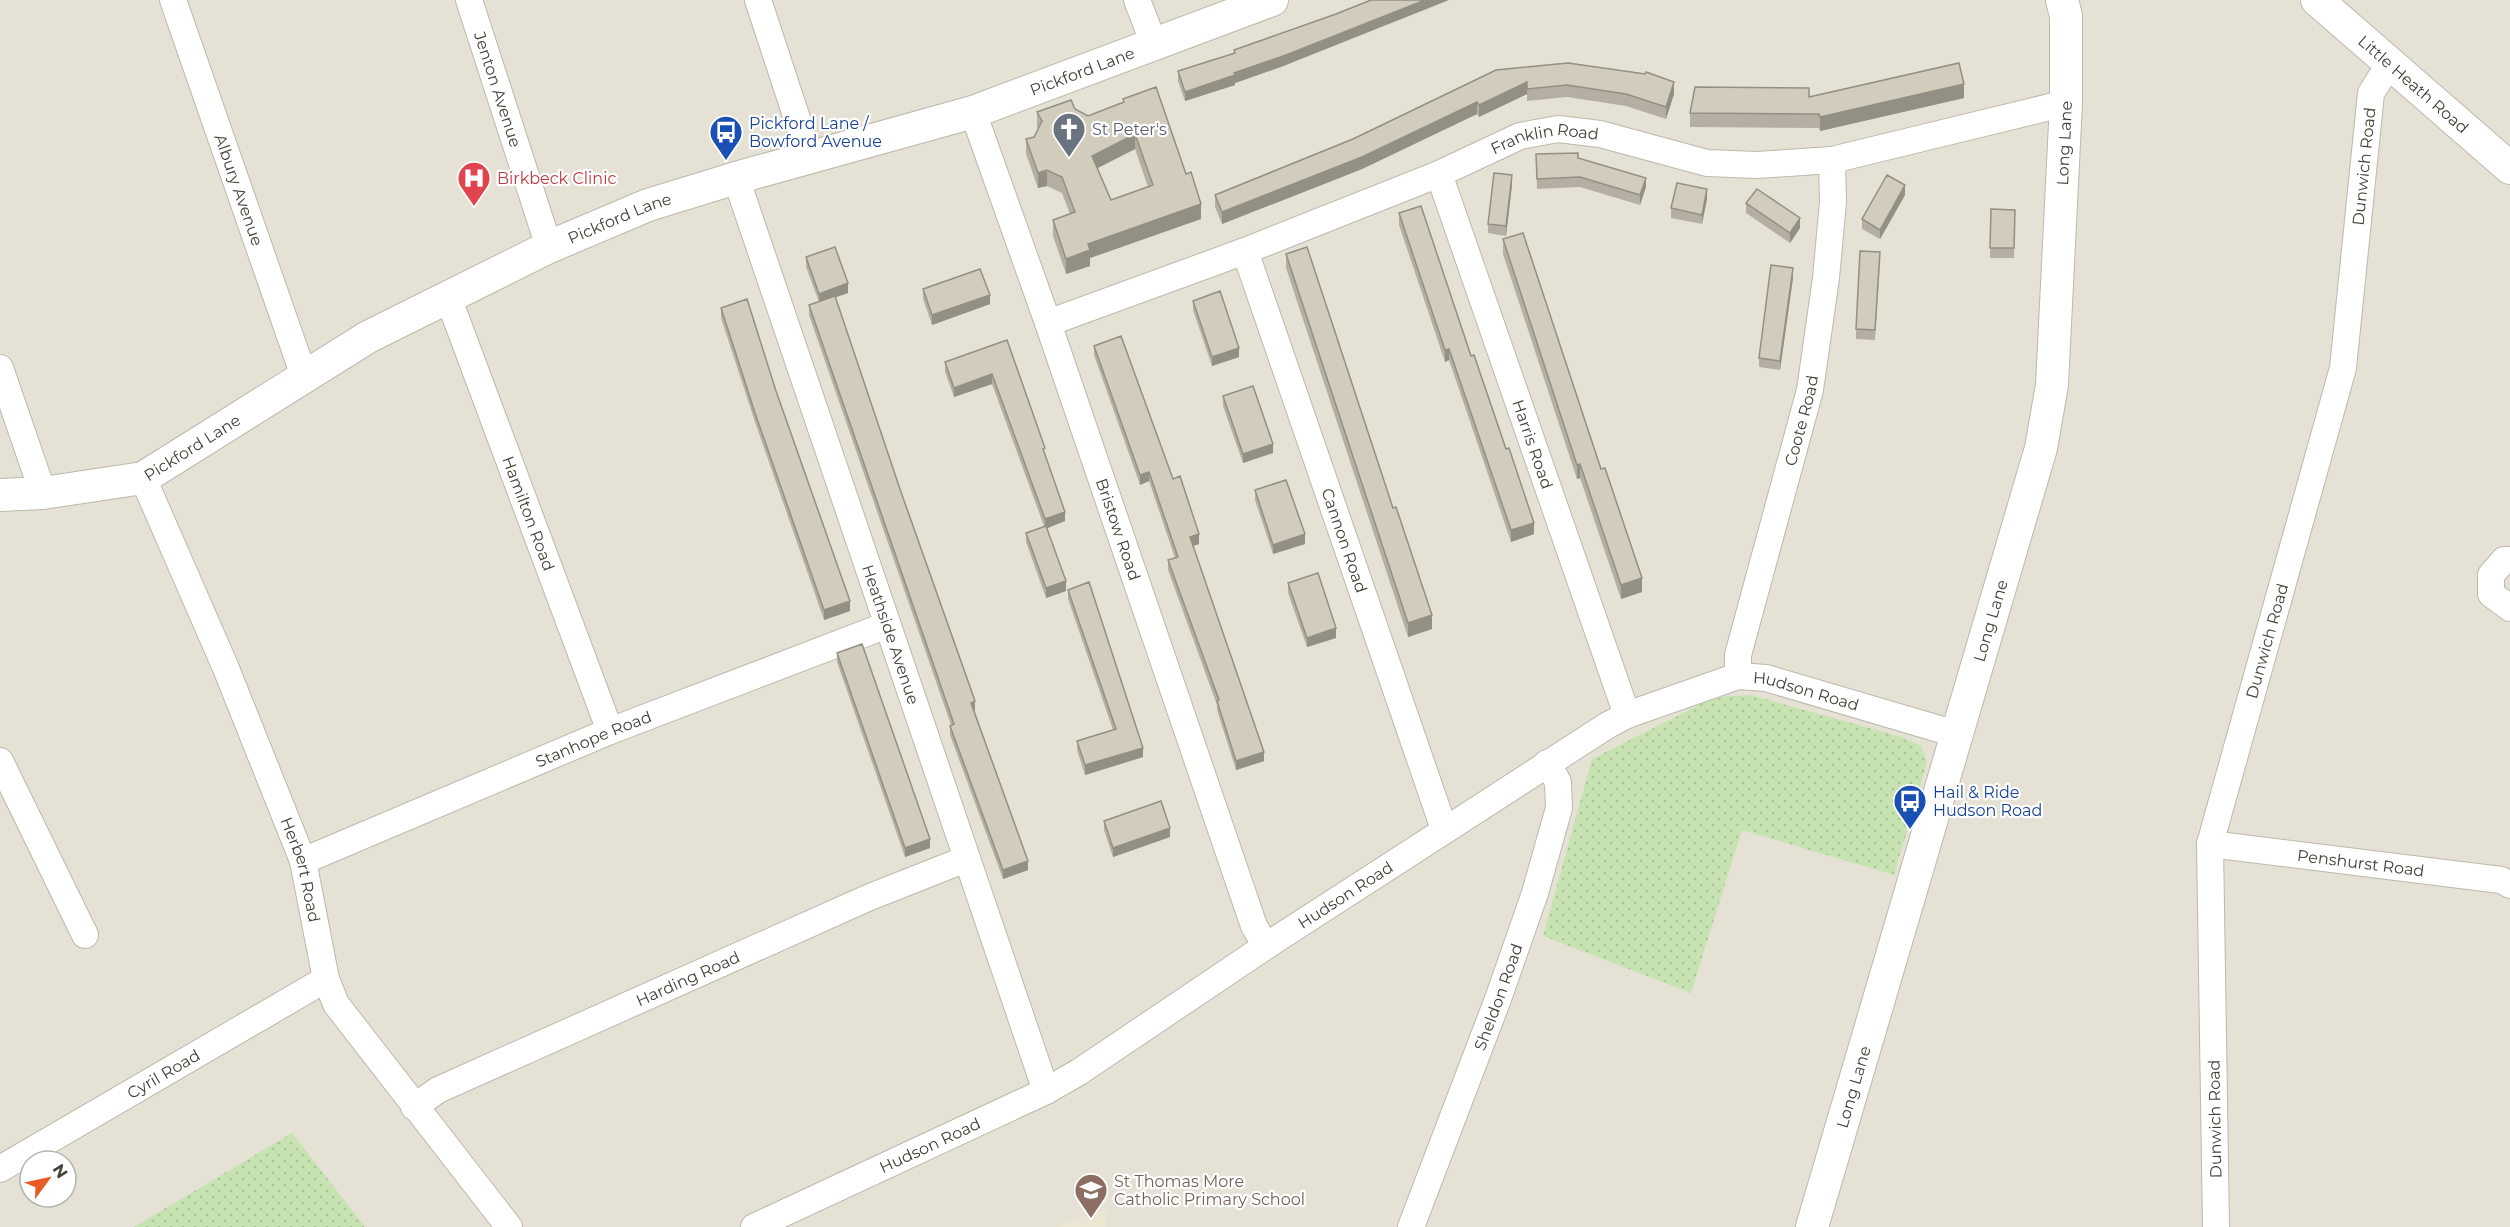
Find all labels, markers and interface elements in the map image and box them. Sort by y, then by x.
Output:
street label: Jenton Avenue [470,28,526,150]
street label: Little Heath Road [2355,31,2473,137]
street label: Pickford Lane [1027,43,1137,99]
street label: Long Lane [2052,100,2076,186]
street label: Dunwich Road [2348,106,2379,226]
church icon: St Peter's [1051,111,1087,158]
bus stop icon: Pickford Lane / Bowford Avenue [708,114,744,161]
place label: Pickford Lane / Bowford Avenue [749,114,882,151]
street label: Franklin Road [1487,119,1600,158]
place label: St Peter's [1092,120,1167,139]
street label: Albury Avenue [211,131,267,248]
hospital icon: Birkbeck Clinic [456,160,492,207]
place label: Birkbeck Clinic [497,169,616,188]
street label: Pickford Lane [565,189,674,248]
street label: Coote Road [1780,374,1822,468]
street label: Harris Road [1509,397,1557,491]
street label: Pickford Lane [140,410,244,485]
street label: Hamilton Road [499,453,559,573]
street label: Bristow Road [1092,476,1145,583]
street label: Cannon Road [1318,486,1371,595]
street label: Heathside Avenue [858,562,924,707]
street label: Long Lane [1969,577,2011,664]
street label: Dunwich Road [2242,581,2292,701]
street label: Hudson Road [1753,668,1861,714]
street label: Stanhope Road [532,707,654,771]
bus stop icon: Hail & Ride Hudson Road [1892,783,1928,830]
place label: Hail & Ride Hudson Road [1933,783,2042,820]
street label: Herbert Road [277,814,324,924]
street label: Penshurst Road [2296,845,2426,880]
street label: Hudson Road [1294,857,1396,932]
street label: Sheldon Road [1470,941,1526,1053]
street label: Harding Road [633,947,743,1010]
street label: Long Lane [1832,1044,1874,1130]
street label: Cyril Road [123,1045,203,1102]
street label: Dunwich Road [2204,1059,2226,1179]
street label: Hudson Road [876,1113,983,1177]
north arrow [18,1149,78,1209]
text: N [49,1161,72,1182]
school or university icon: St Thomas More Catholic Primary School [1073,1172,1109,1219]
place label: St Thomas More Catholic Primary School [1114,1172,1305,1209]

